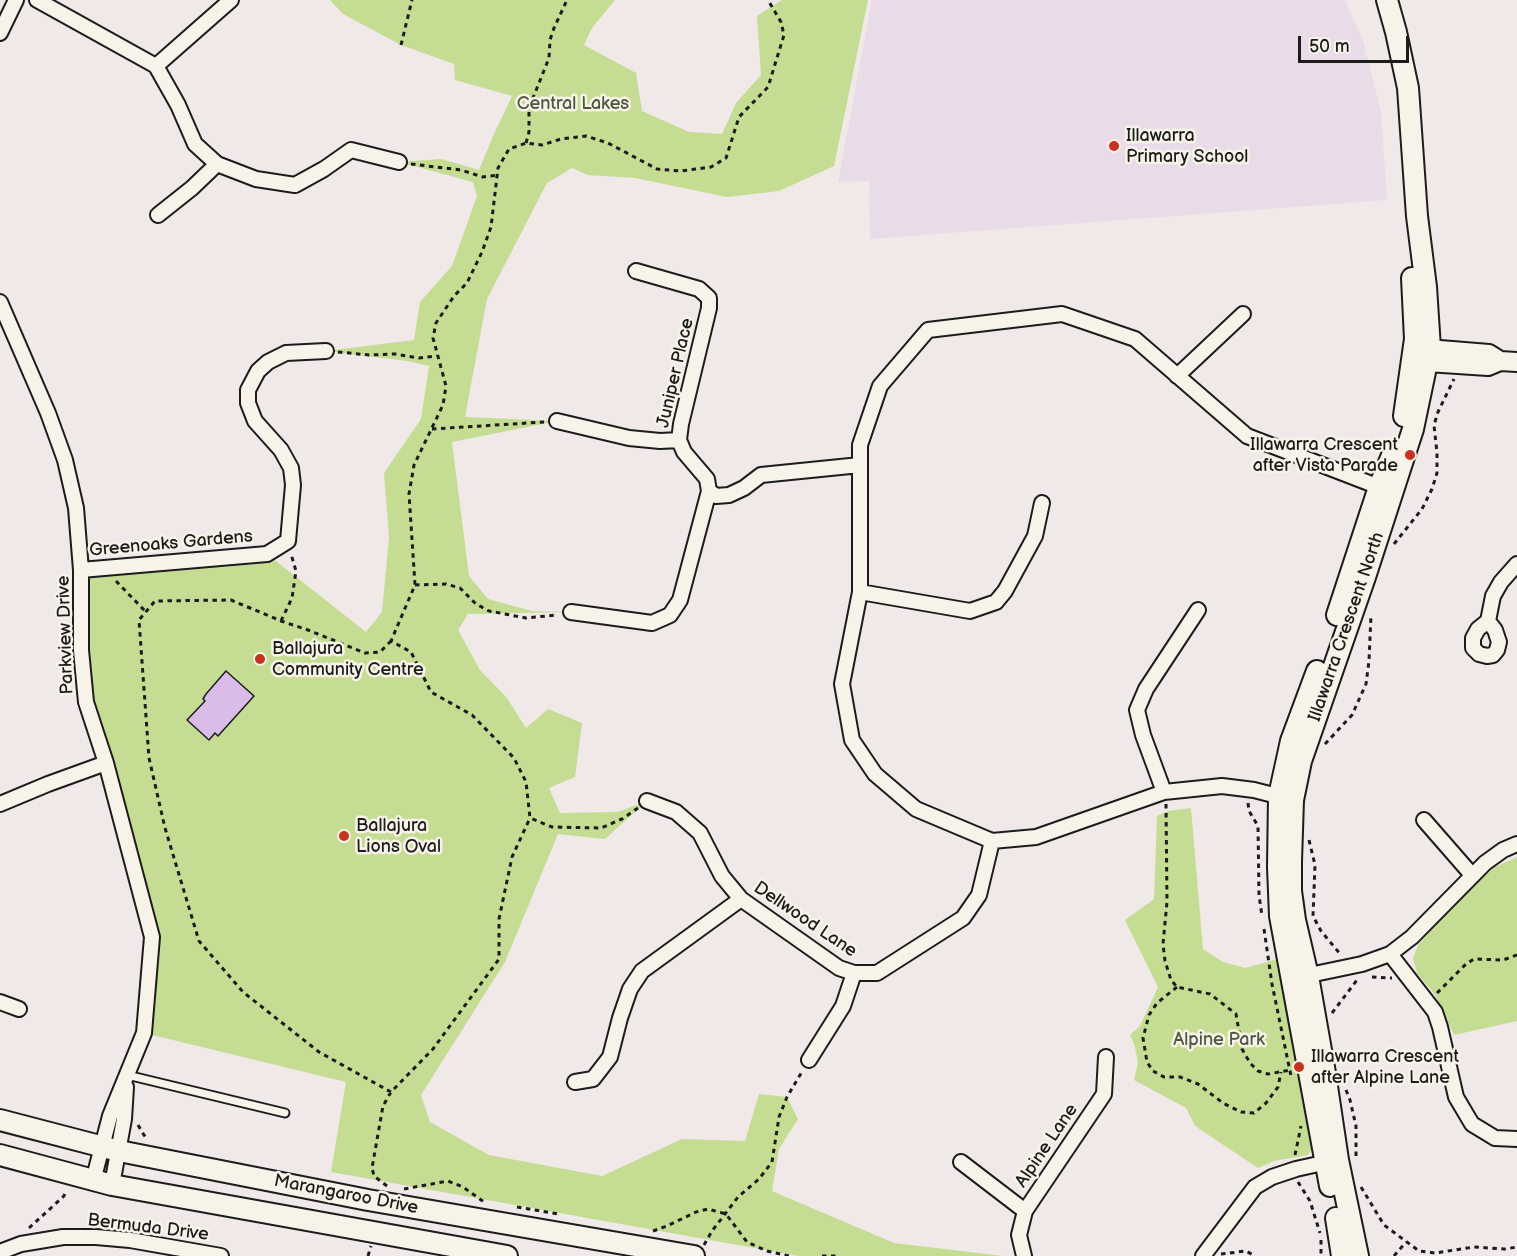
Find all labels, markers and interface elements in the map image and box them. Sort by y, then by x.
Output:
scale bar [1301,24,1412,62]
text: 50 m [1309,36,1350,57]
park label: Central Lakes [517,93,629,115]
place label: Illawarra Primary School [1126,125,1248,168]
marker: Illawarra Primary School [1107,139,1121,153]
street label: Juniper Place [653,316,699,430]
place label: Illawarra Crescent after Vista Parade [1250,434,1398,476]
marker: Illawarra Crescent after Vista Parade [1403,448,1417,462]
street label: Greenoaks Gardens [88,526,254,562]
street label: Illawarra Crescent North [1304,530,1390,724]
street label: Parkview Drive [53,575,79,695]
place label: Ballajura Community Centre [272,638,424,680]
marker: Ballajura Community Centre [253,652,267,666]
place label: Ballajura Lions Oval [356,815,441,858]
marker: Ballajura Lions Oval [337,829,351,843]
street label: Dellwood Lane [749,878,861,962]
park label: Alpine Park [1173,1029,1265,1051]
place label: Illawarra Crescent after Alpine Lane [1311,1046,1459,1088]
marker: Illawarra Crescent after Alpine Lane [1292,1060,1306,1074]
street label: Alpine Lane [1011,1100,1083,1192]
street label: Marangaroo Drive [272,1170,420,1220]
street label: Bermuda Drive [86,1210,210,1246]

